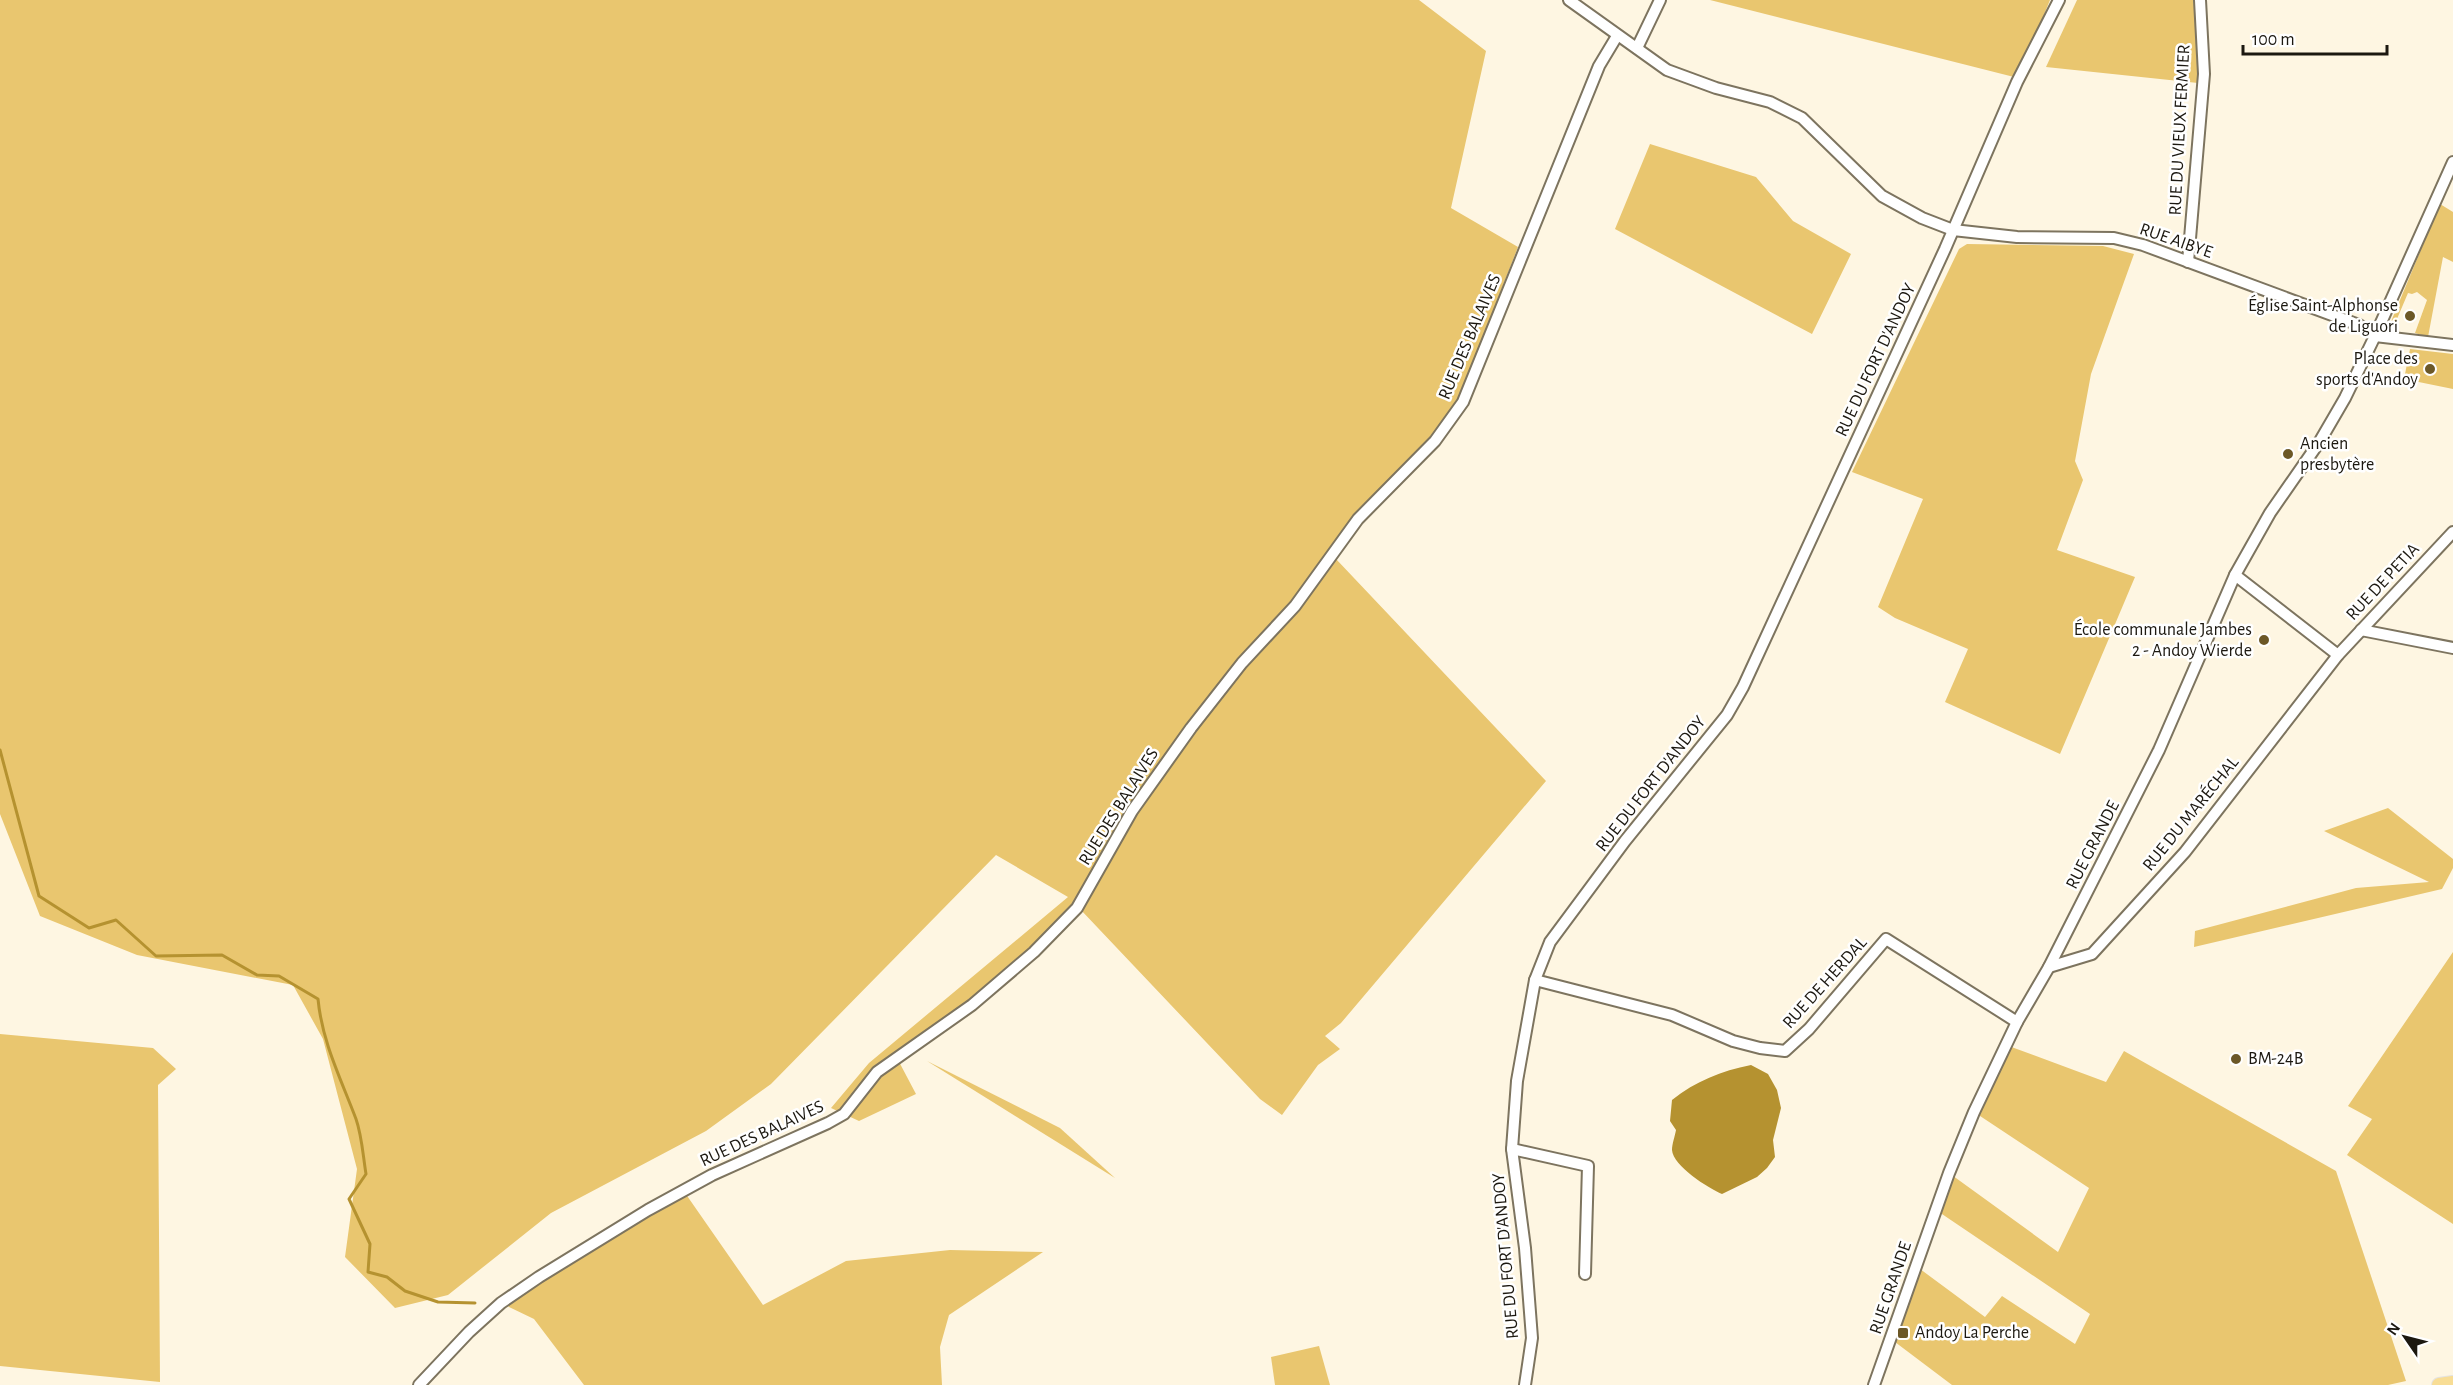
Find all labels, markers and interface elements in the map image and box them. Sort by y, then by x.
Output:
scale bar [2243,18,2387,56]
text: 100 m [2252,31,2295,49]
street label: RUE DU VIEUX FERMIER [2167,44,2193,216]
street label: RUE AIBYE [2137,220,2215,262]
street label: RUE DES BALAIVES [1436,272,1504,402]
street label: RUE DU FORT D'ANDOY [1833,280,1920,439]
place label: Église Saint-Alphonse de Liguori [2248,294,2398,336]
marker: Église Saint-Alphonse de Liguori [2403,309,2417,323]
place label: Place des sports d'Andoy [2316,350,2418,389]
marker: Place des sports d'Andoy [2423,362,2437,376]
place label: Ancien presbytère [2300,435,2374,474]
marker: Ancien presbytère [2281,447,2295,461]
street label: RUE DE PETIA [2343,540,2423,624]
place label: École communale Jambes 2 - Andoy Wierde [2074,618,2252,660]
marker: École communale Jambes 2 - Andoy Wierde [2257,633,2271,647]
street label: RUE DU FORT D'ANDOY [1593,712,1710,855]
street label: RUE DES BALAIVES [1076,745,1162,869]
street label: RUE DU MARÉCHAL [2137,751,2243,874]
street label: RUE GRANDE [2063,798,2123,892]
street label: RUE DE HERDAL [1779,933,1871,1032]
place label: BM-24B [2248,1050,2303,1068]
marker: BM-24B [2229,1052,2243,1066]
street label: RUE DES BALAIVES [697,1098,827,1170]
street label: RUE DU FORT D'ANDOY [1490,1172,1522,1340]
street label: RUE GRANDE [1867,1239,1915,1336]
north arrow [2375,1307,2435,1367]
text: N [2384,1320,2403,1338]
place label: Andoy La Perche [1915,1324,2029,1342]
marker: Andoy La Perche [1896,1326,1910,1340]

